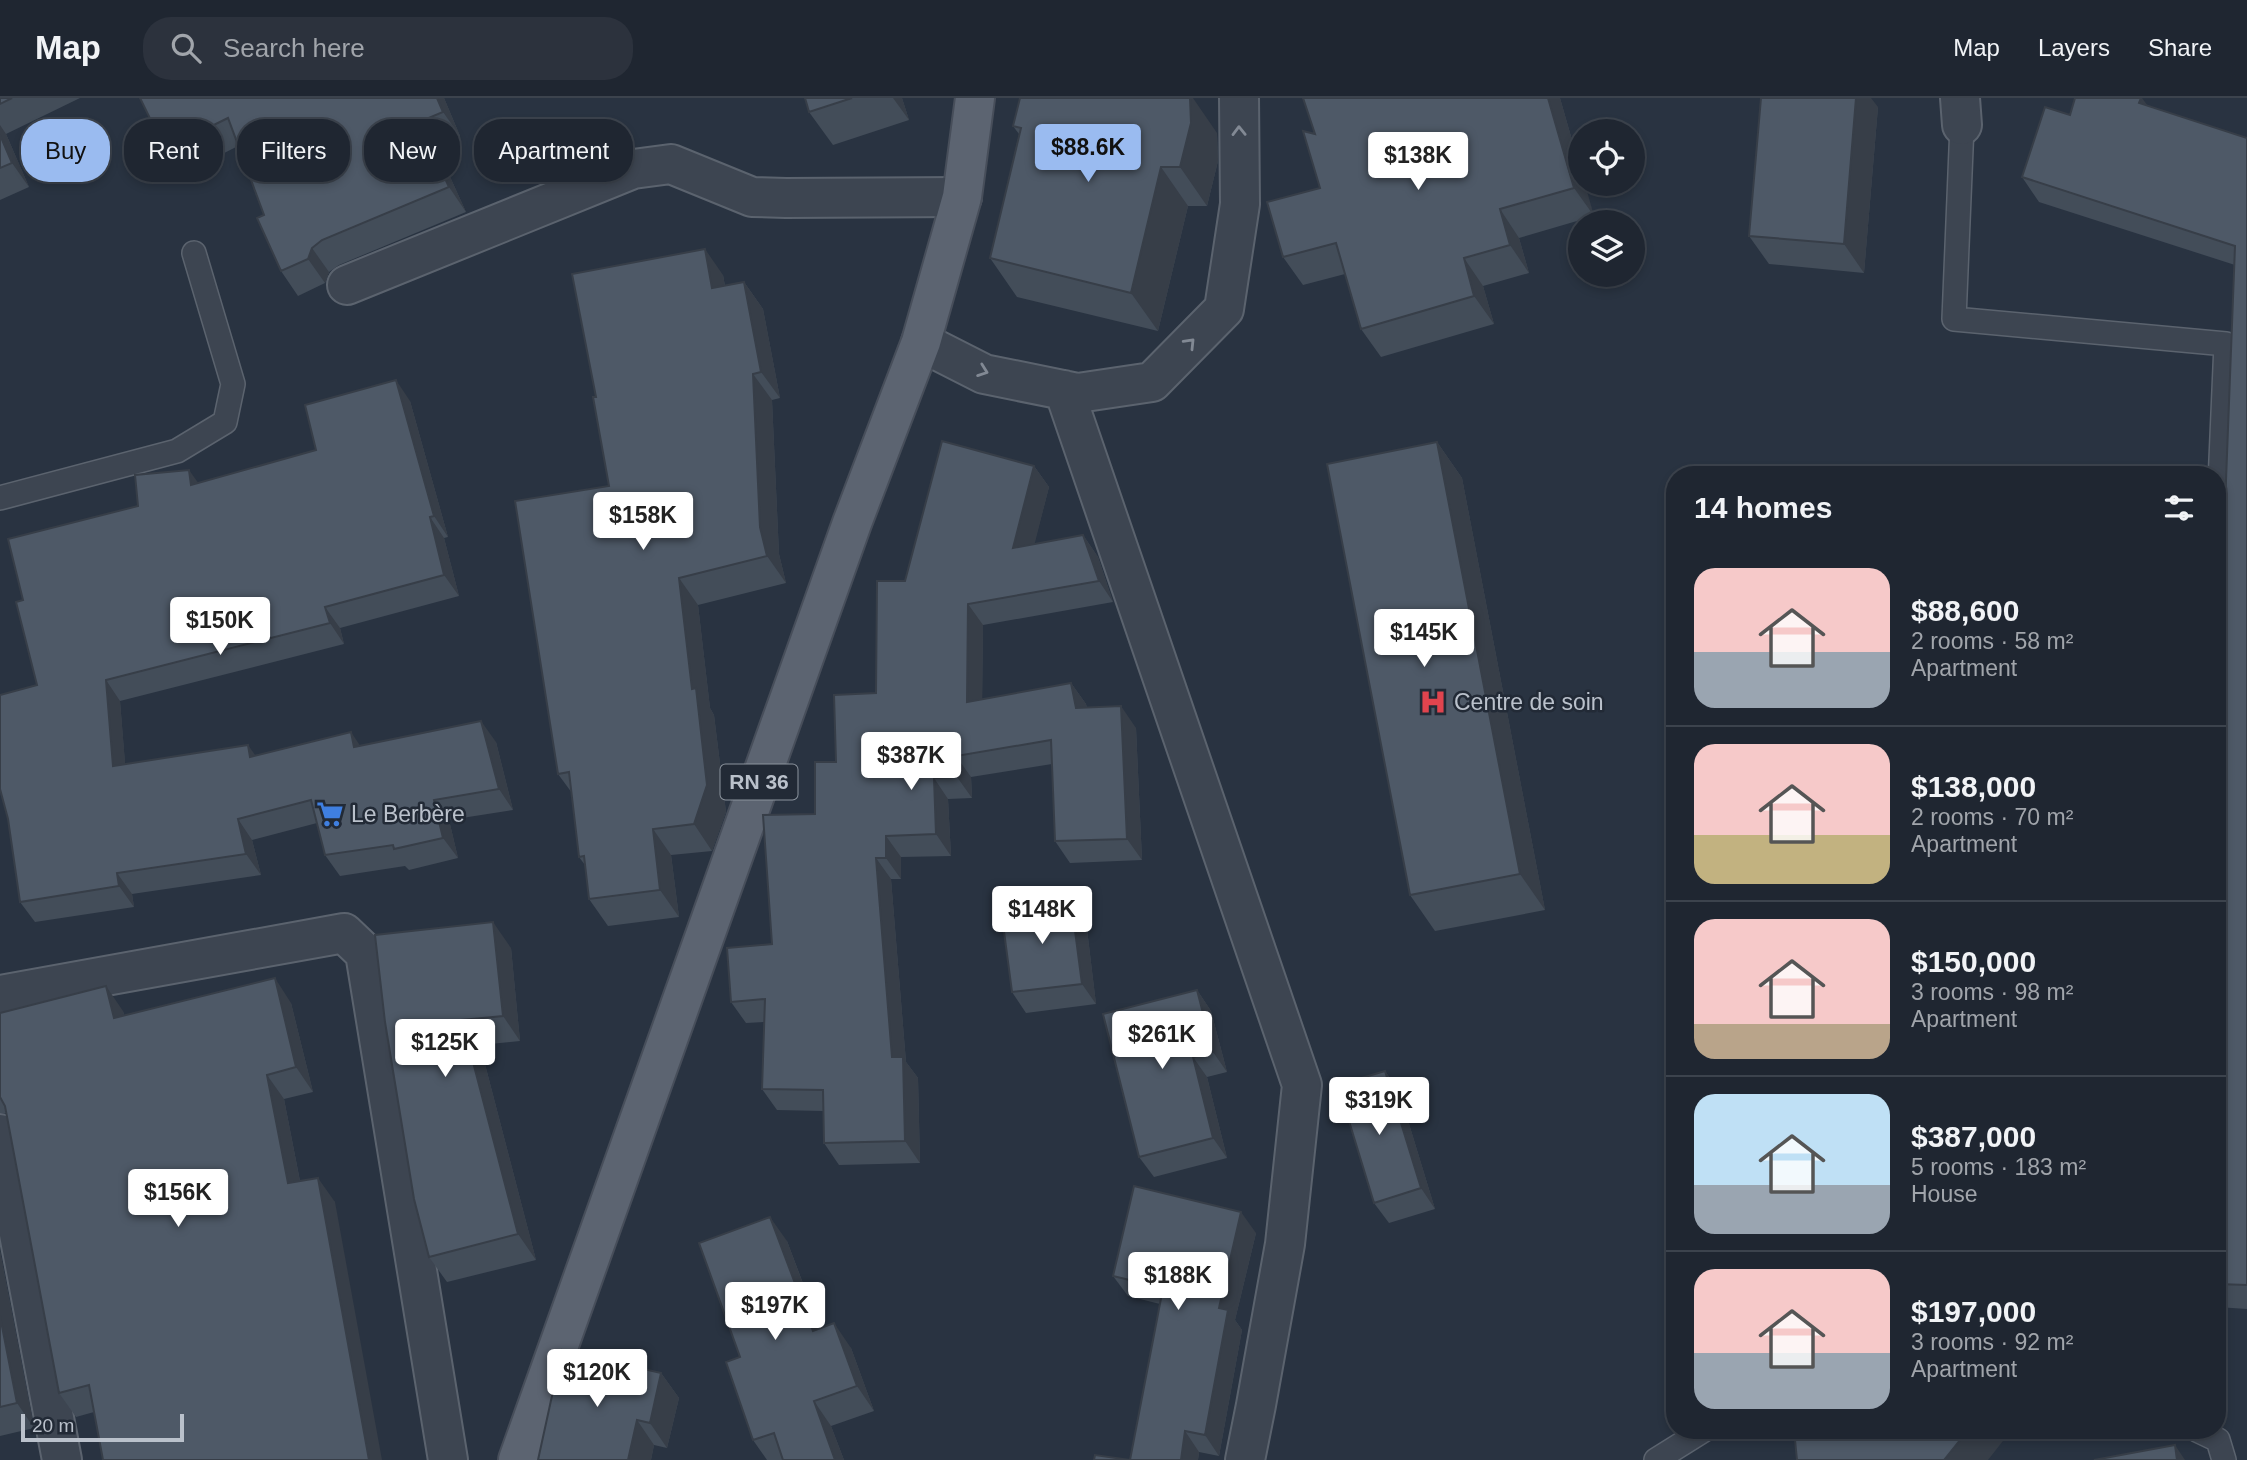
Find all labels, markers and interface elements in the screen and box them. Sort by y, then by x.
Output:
search box [143,17,633,80]
text: Map [35,29,101,66]
icon: search [167,29,205,67]
text: Search here [223,33,365,63]
text: Map [1953,34,2000,61]
text: Layers [2038,34,2110,61]
text: Share [2148,34,2212,61]
chip: Buy [21,119,110,182]
chip: Rent [124,119,223,182]
chip: Filters [237,119,350,182]
chip: New [364,119,460,182]
chip: Apartment [474,119,633,182]
map controls [1568,119,1645,287]
button: locate [1568,119,1645,196]
pin: $88.6K [1031,125,1145,184]
one-way arrow [1231,125,1247,136]
pin: $138K [1369,132,1467,192]
text: $88.6K [1051,134,1125,160]
text: $138K [1384,142,1452,168]
button: layers [1568,210,1645,287]
one-way arrow [1182,339,1195,352]
one-way arrow [976,363,988,377]
icon: filters [2160,489,2198,527]
text: 14 homes [1694,491,1832,524]
pin: $158K [594,492,692,552]
text: $158K [609,502,677,528]
text: $88,600 [1911,594,2019,627]
icon: home [1750,596,1834,680]
pin: $150K [171,598,269,657]
text: $150K [186,607,254,633]
pin: $145K [1375,610,1473,669]
text: $145K [1390,619,1458,645]
text: 2 rooms · 58 m² [1911,628,2073,654]
text: Apartment [1911,655,2017,681]
hospital icon: Centre de soin [1418,687,1448,717]
place label: Centre de soin [1454,689,1604,715]
pin: $387K [862,732,960,792]
text: $387K [877,742,945,768]
road number: RN 36 [720,764,798,800]
text: $138,000 [1911,770,2036,803]
icon: home [1750,772,1834,856]
supermarket icon: Le Berbère [315,799,345,829]
place label: Le Berbère [351,801,465,827]
text: 2 rooms · 70 m² [1911,804,2073,830]
text: Apartment [1911,831,2017,857]
pin: $148K [993,886,1091,946]
text: $148K [1008,896,1076,922]
text: $150,000 [1911,945,2036,978]
icon: home [1750,947,1834,1031]
text: 3 rooms · 98 m² [1911,979,2073,1005]
text: Apartment [1911,1006,2017,1032]
pin: $261K [1113,1012,1211,1071]
pin: $125K [396,1020,494,1079]
text: $261K [1128,1021,1196,1047]
text: $125K [411,1029,479,1055]
pin: $319K [1330,1077,1428,1137]
text: $319K [1345,1087,1413,1113]
text: $387,000 [1911,1120,2036,1153]
icon: home [1750,1122,1834,1206]
text: 5 rooms · 183 m² [1911,1154,2086,1180]
pin: $156K [129,1170,227,1229]
text: $156K [144,1179,212,1205]
text: House [1911,1181,1977,1207]
pin: $188K [1129,1252,1227,1312]
text: $188K [1144,1262,1212,1288]
pin: $197K [726,1282,824,1342]
text: $197K [741,1292,809,1318]
text: $197,000 [1911,1295,2036,1328]
icon: home [1750,1297,1834,1381]
text: 3 rooms · 92 m² [1911,1329,2073,1355]
pin: $120K [548,1350,646,1409]
text: Apartment [1911,1356,2017,1382]
text: $120K [563,1359,631,1385]
scale bar [21,1411,184,1443]
text: 20 m [32,1415,74,1436]

